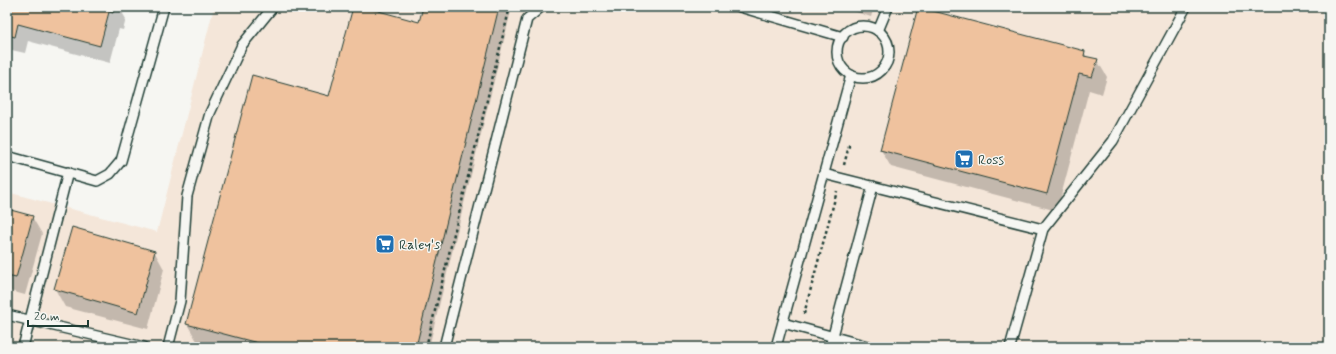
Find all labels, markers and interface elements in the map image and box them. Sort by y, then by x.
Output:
supermarket icon: Ross [953,148,975,170]
place label: Ross [978,151,1004,169]
supermarket icon: Raley's [374,233,396,255]
place label: Raley's [399,236,440,254]
scale bar [28,302,88,328]
text: 20 m [34,309,60,325]

